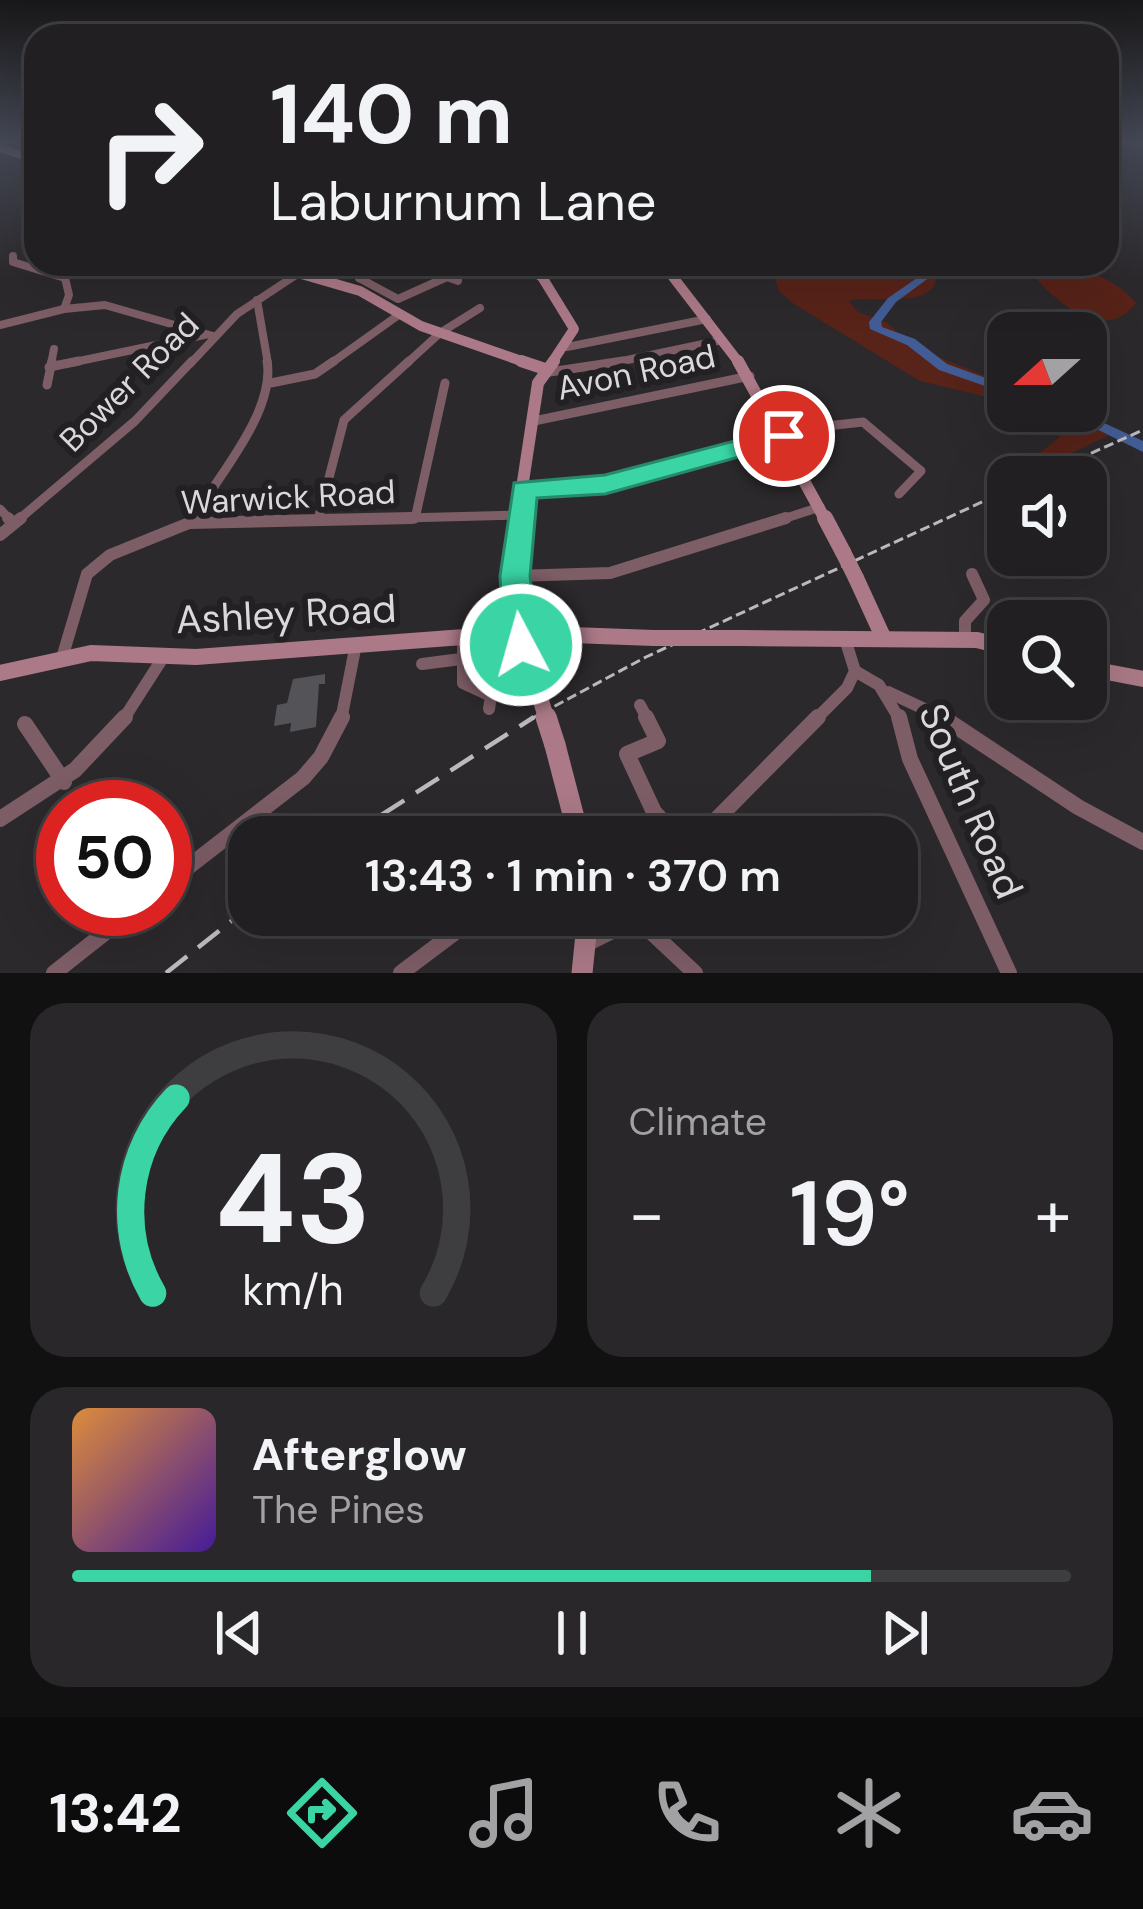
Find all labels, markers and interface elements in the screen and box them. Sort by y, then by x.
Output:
text: 140 m [270,60,513,169]
icon: right [72,72,228,228]
text: Laburnum Lane [270,166,656,237]
street label: Bower Road [50,303,208,461]
north arrow [987,312,1107,432]
map controls [987,312,1107,720]
street label: Avon Road [553,334,719,410]
pin [733,385,835,487]
icon: arrive [751,403,817,469]
button: sound [987,456,1107,576]
street label: Warwick Road [180,470,396,524]
position arrow [458,582,584,708]
street label: Ashley Road [174,583,398,645]
button: search [987,600,1107,720]
street label: South Road [907,696,1035,906]
speed limit sign: 50 [36,780,192,936]
text: 13:43 · 1 min · 370 m [365,846,781,905]
text: Climate [629,1096,767,1147]
text: 43 [215,1118,371,1281]
text: 19° [790,1156,910,1273]
text: − [629,1172,665,1257]
text: + [1035,1172,1071,1257]
text: km/h [243,1262,344,1318]
text: Afterglow [252,1425,467,1484]
text: The Pines [252,1484,425,1535]
icon: previous [206,1600,272,1666]
icon: pause [539,1600,605,1666]
icon: next [872,1600,938,1666]
icon: directions [280,1771,364,1855]
icon: music [462,1771,546,1855]
icon: phone [645,1771,729,1855]
icon: climate [827,1771,911,1855]
icon: car [1010,1771,1094,1855]
text: 13:42 [49,1778,181,1849]

